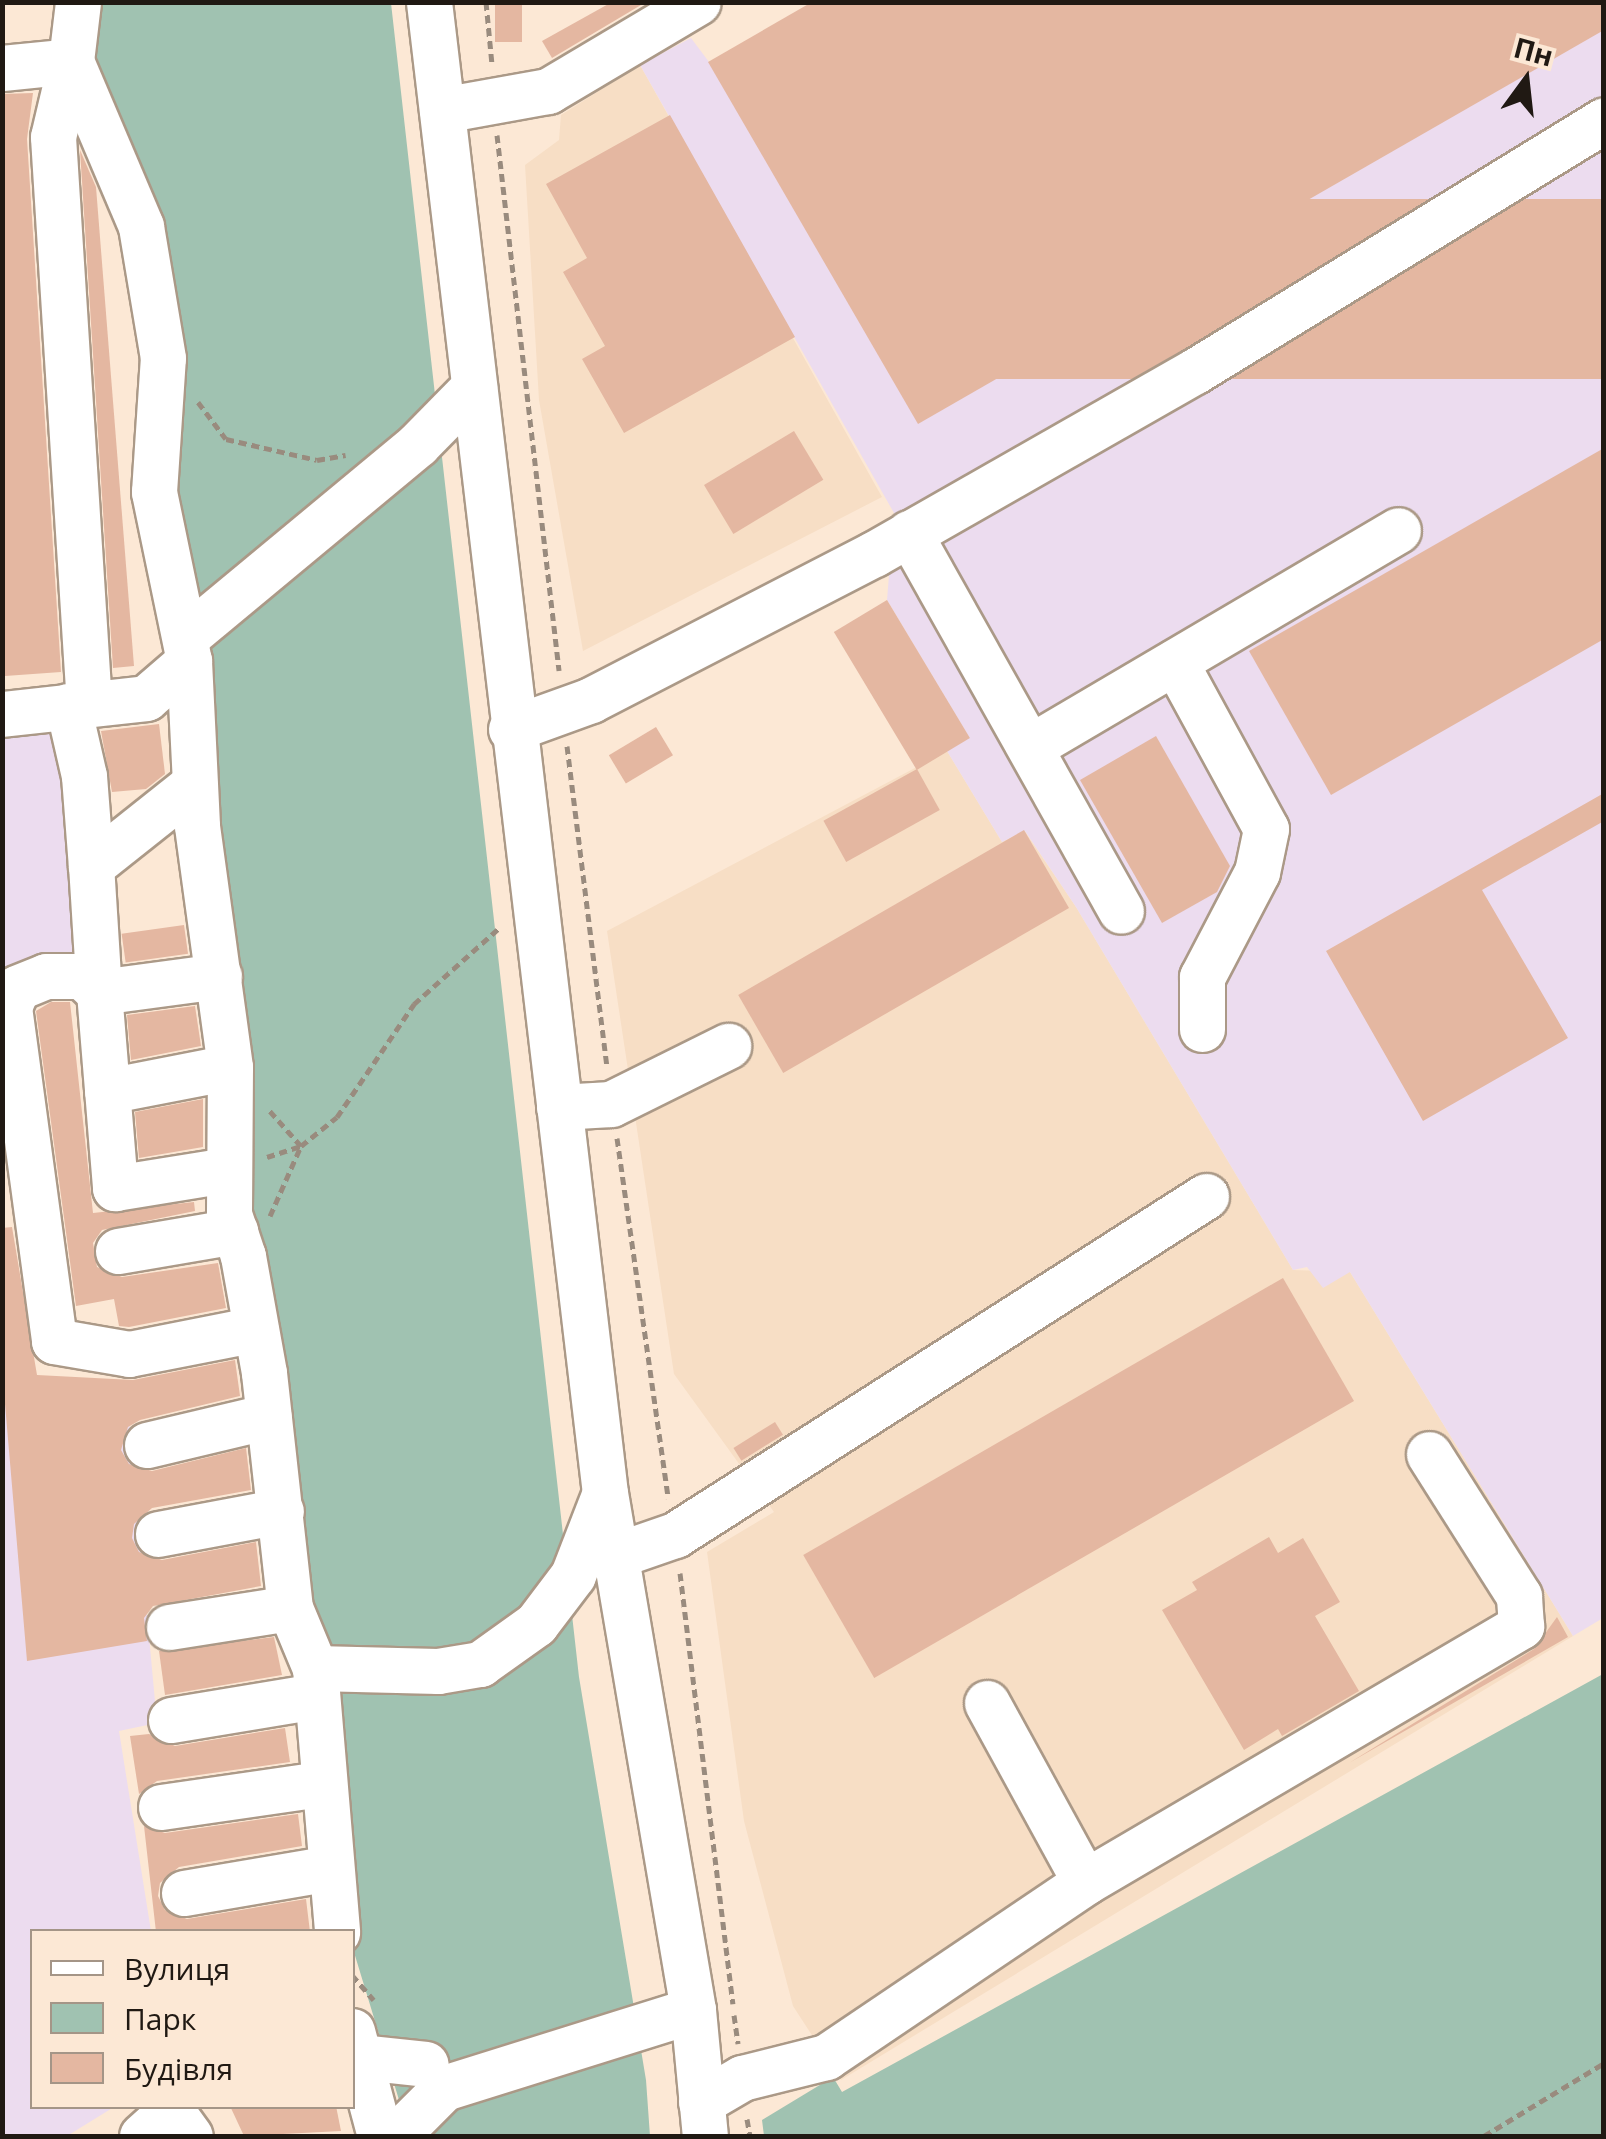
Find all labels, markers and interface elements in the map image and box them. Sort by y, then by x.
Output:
text: Пн [1510,28,1558,74]
north arrow [1476,30,1576,130]
legend [30,1929,355,2109]
text: Вулиця [124,1948,230,1989]
text: Парк [124,1998,196,2039]
text: Будівля [124,2048,233,2089]

